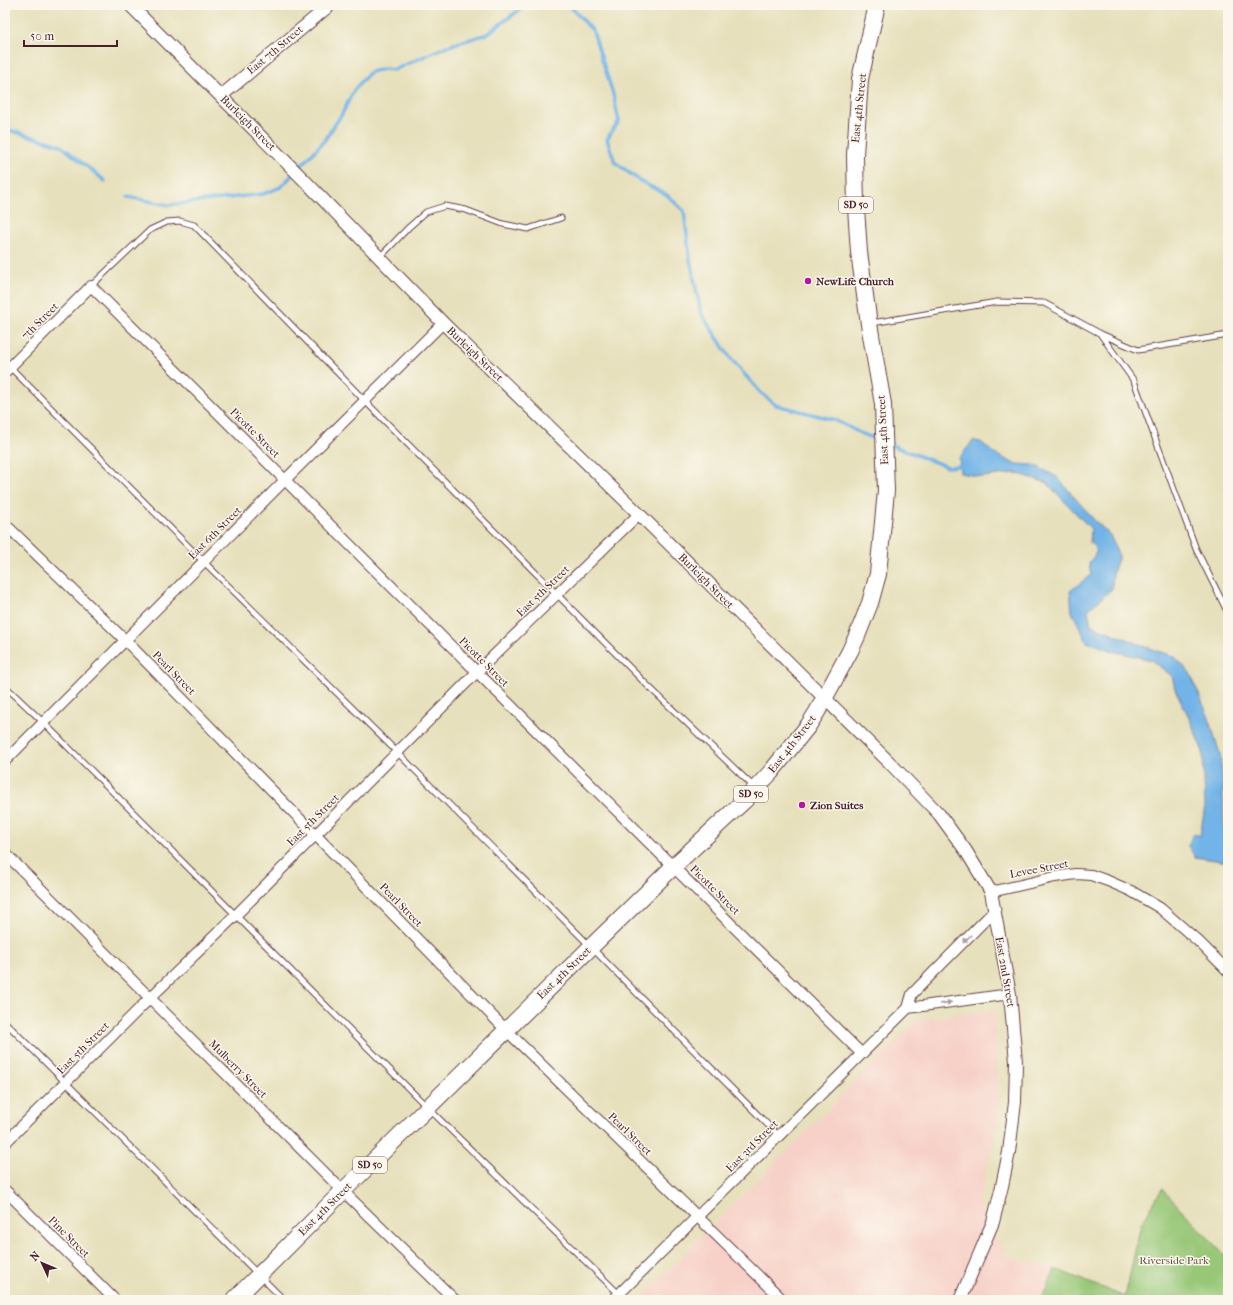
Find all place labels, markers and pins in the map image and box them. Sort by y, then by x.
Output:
place label: NewLife Church [816,275,895,288]
marker: NewLife Church [803,276,813,286]
place label: Zion Suites [810,799,863,812]
marker: Zion Suites [797,800,807,810]

